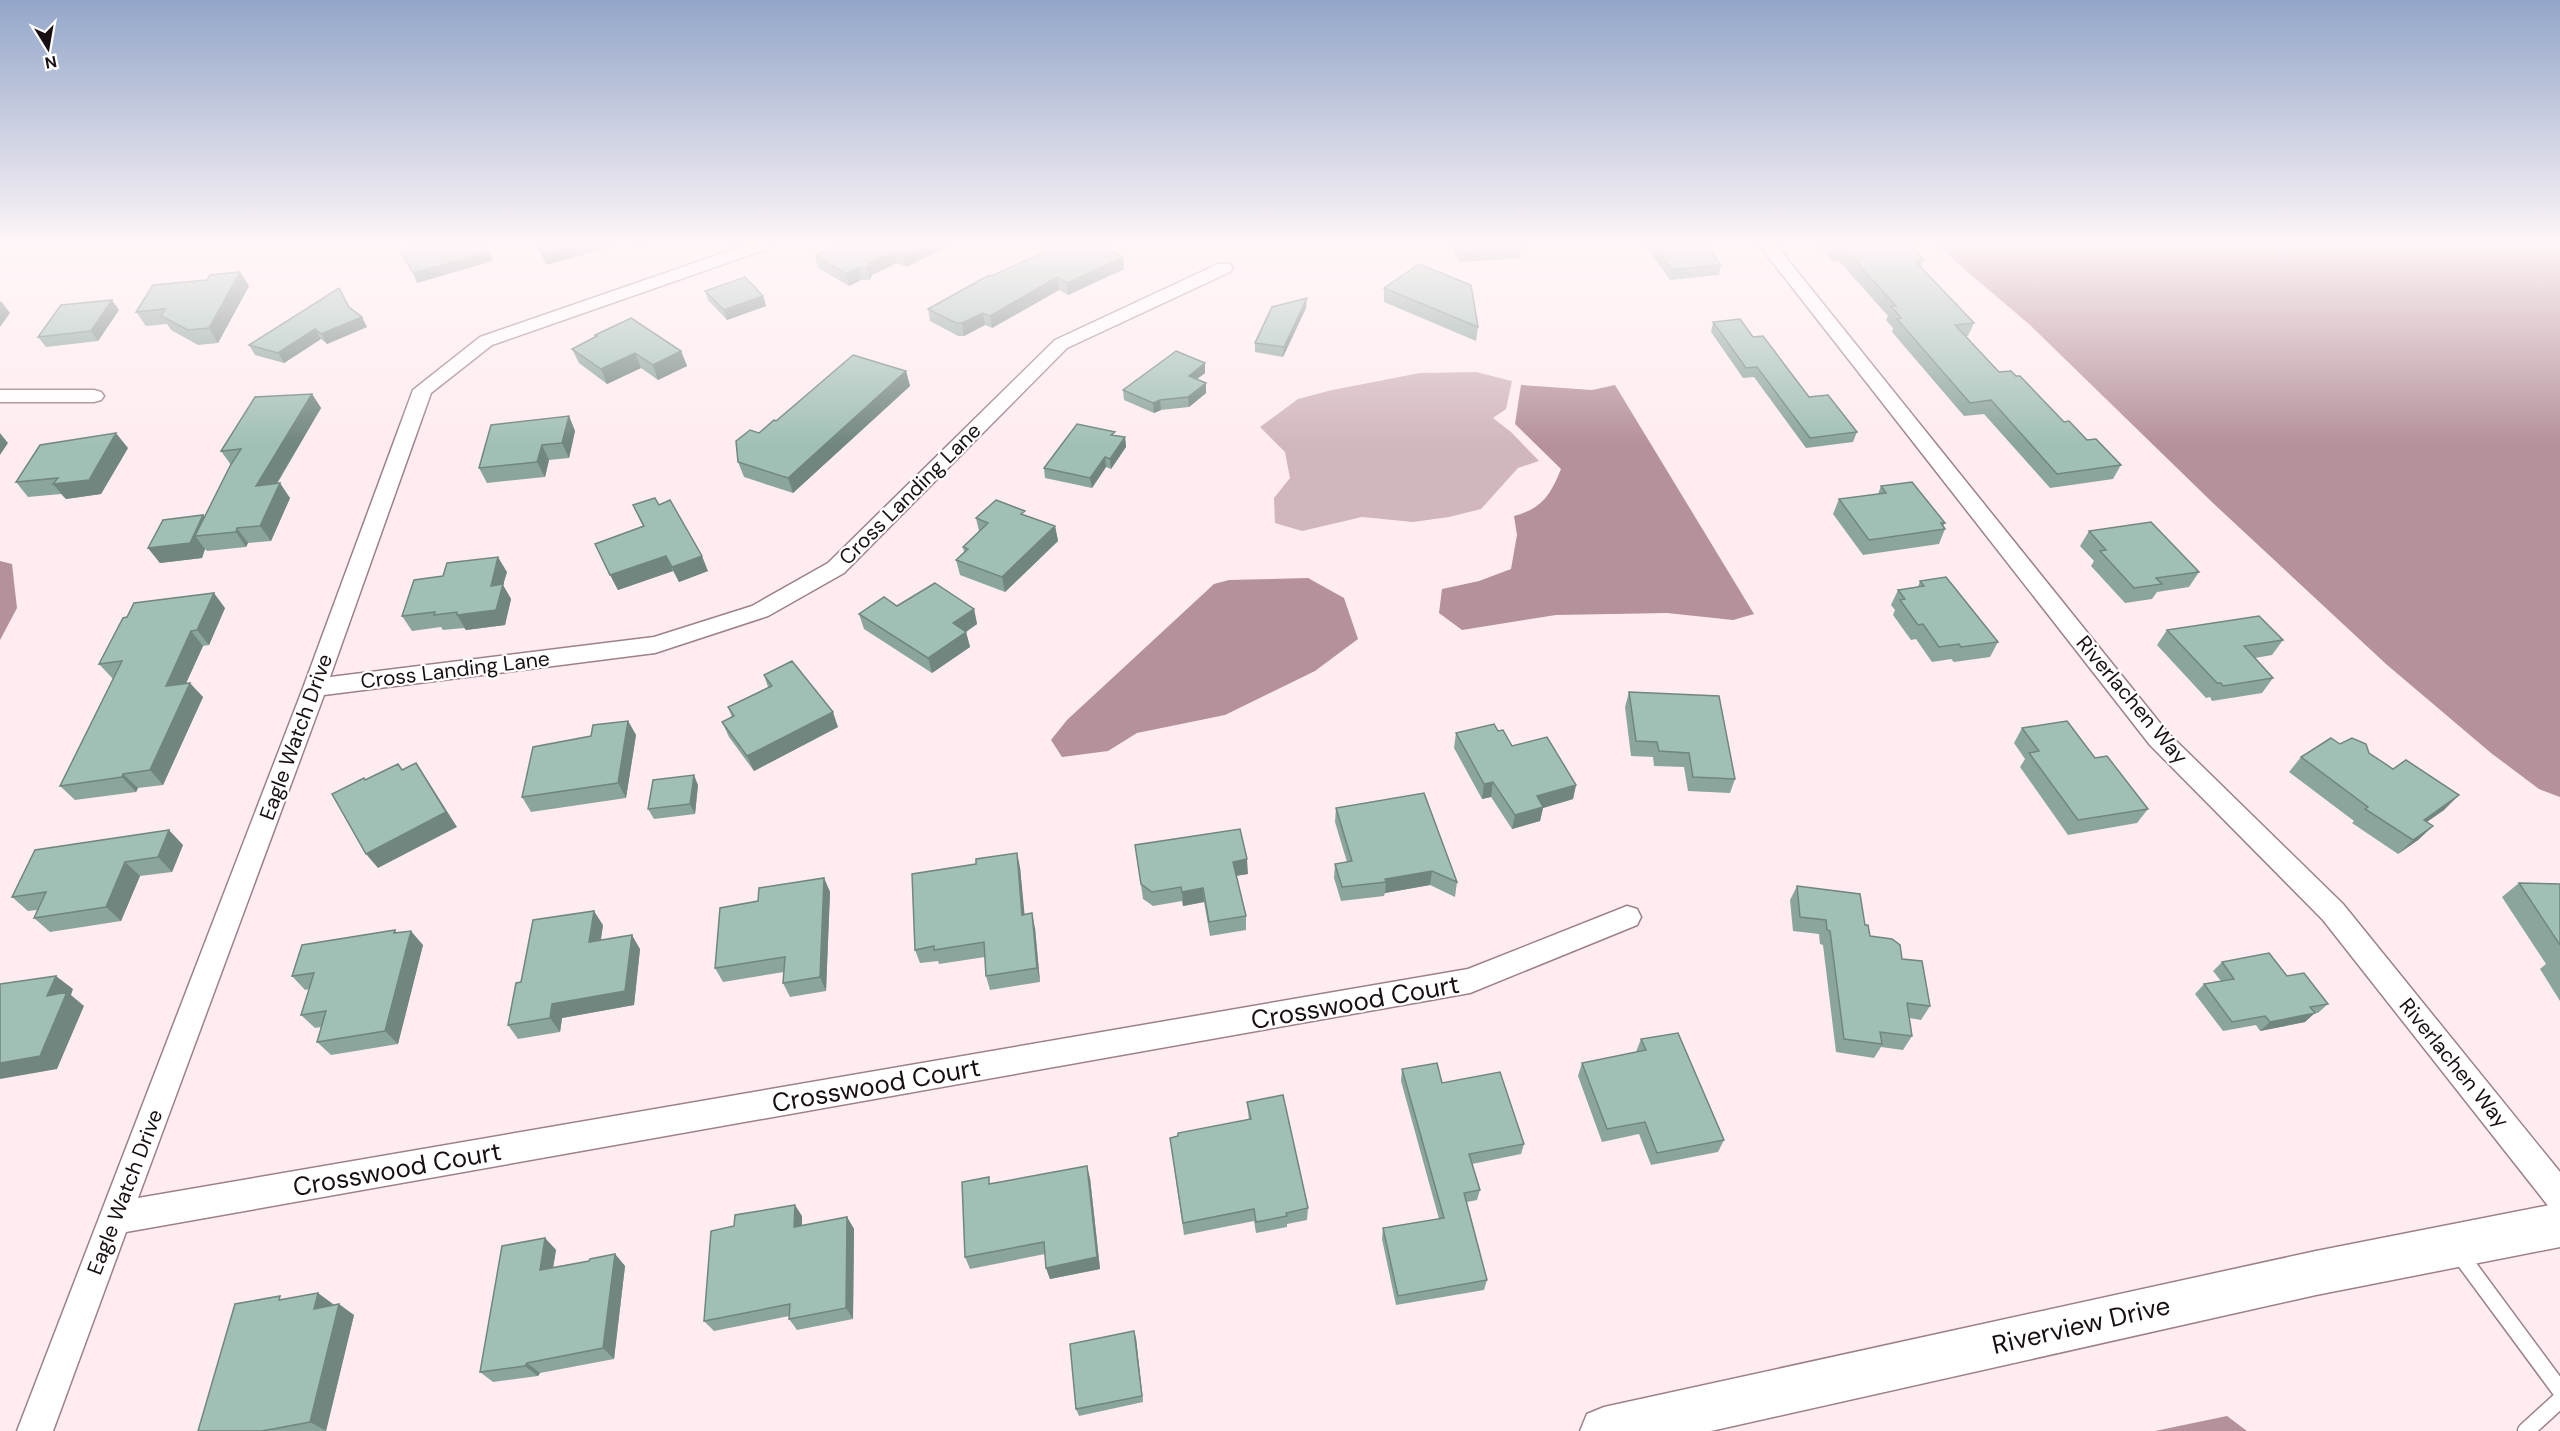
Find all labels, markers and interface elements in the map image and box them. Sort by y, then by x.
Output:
north arrow [18,18,78,78]
text: N [43,51,58,74]
street label: Cross Landing Lane [833,417,987,571]
street label: Riverlachen Way [2070,630,2194,770]
street label: Cross Landing Lane [359,645,551,695]
street label: Eagle Watch Drive [253,650,339,824]
street label: Crosswood Court [1248,967,1462,1037]
street label: Riverlachen Way [2393,992,2515,1134]
street label: Crosswood Court [769,1050,983,1120]
street label: Eagle Watch Drive [81,1105,169,1279]
street label: Crosswood Court [290,1134,504,1204]
street label: Riverview Drive [1989,1288,2173,1362]

